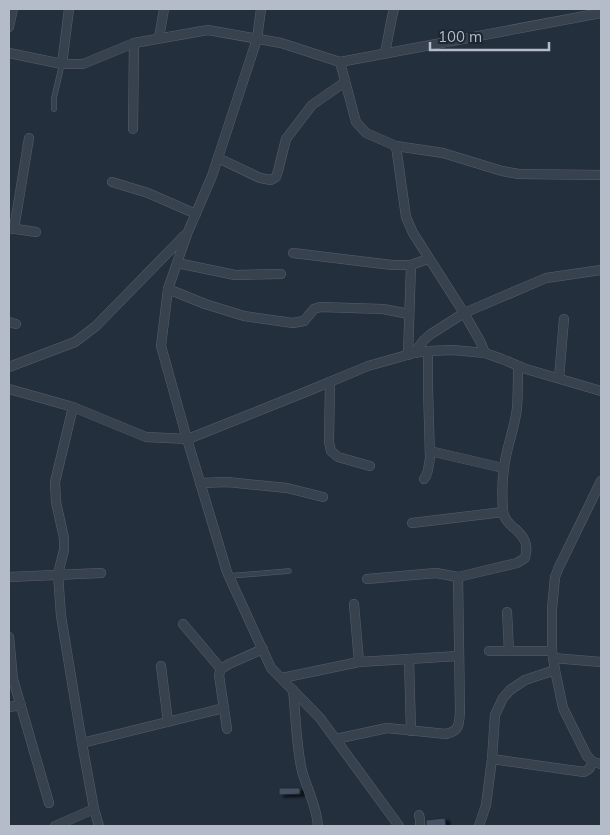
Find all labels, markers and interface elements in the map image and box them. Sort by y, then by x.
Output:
scale bar [430,20,549,52]
text: 100 m [438,27,482,46]

